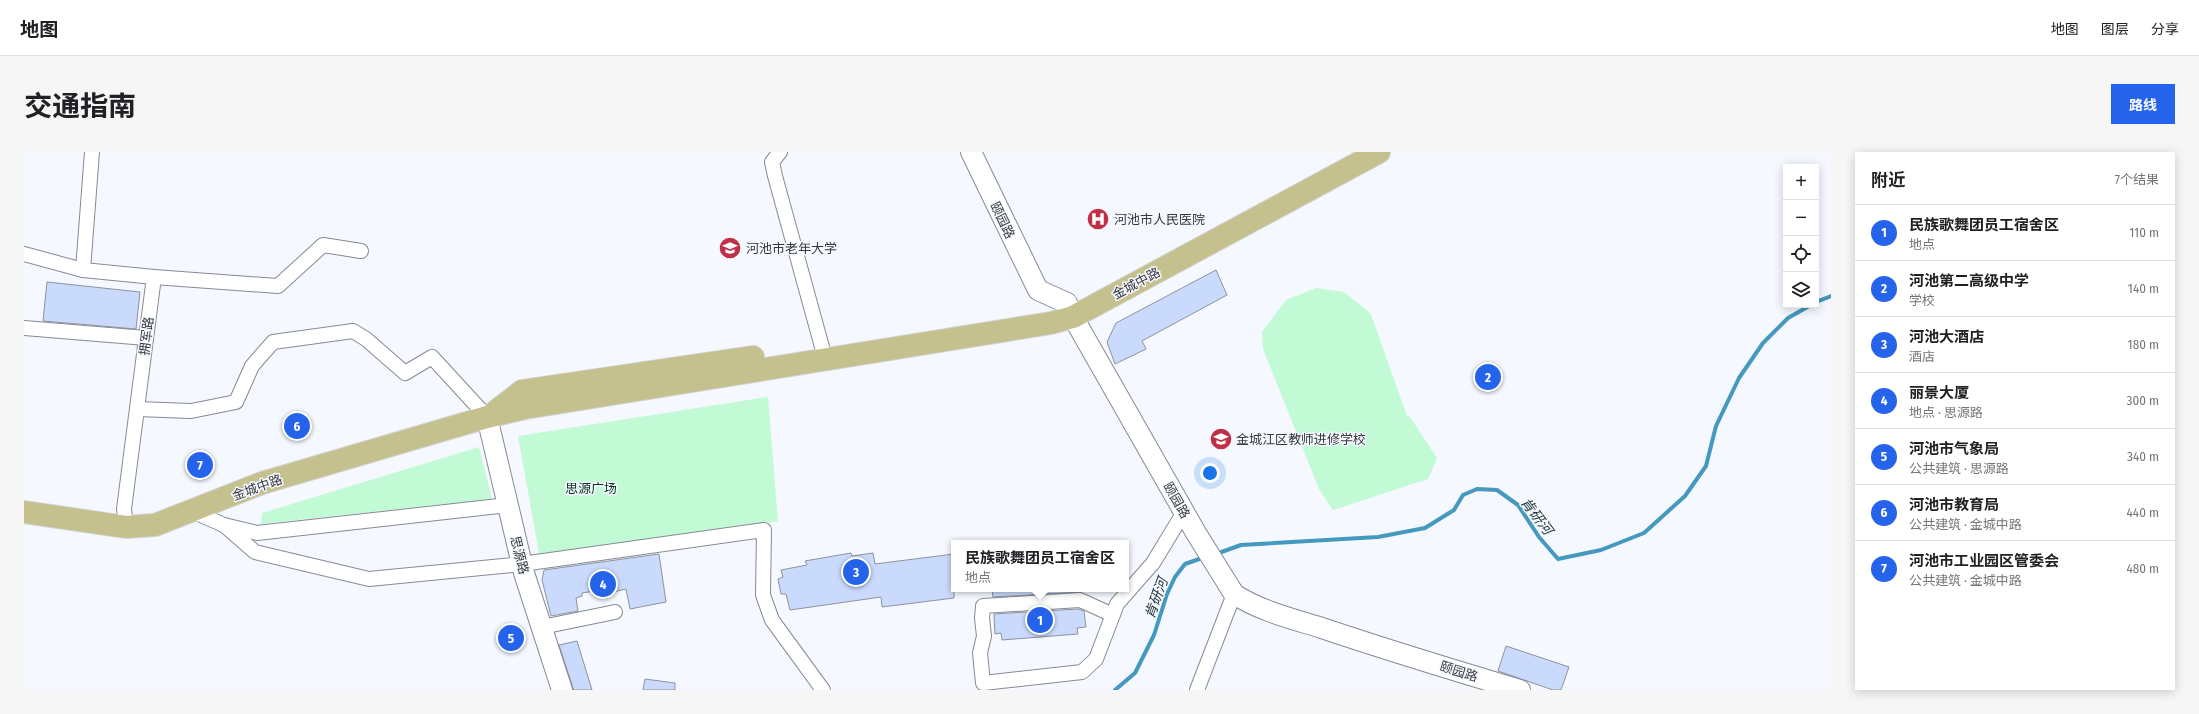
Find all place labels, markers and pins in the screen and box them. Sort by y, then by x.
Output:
hospital icon: 河池市人民医院 [1085,206,1111,232]
place label: 河池市人民医院 [1114,212,1205,227]
school or university icon: 河池市老年大学 [717,235,743,261]
place label: 河池市老年大学 [746,241,837,256]
pin: 2 [1475,362,1501,392]
pin: 6 [284,411,310,441]
school or university icon: 金城江区教师进修学校 [1208,426,1234,452]
place label: 金城江区教师进修学校 [1236,432,1366,447]
pin: 7 [187,450,213,480]
pin: 3 [843,557,869,587]
pin: 4 [590,569,616,599]
pin: 1 [1027,605,1053,635]
pin: 5 [498,623,524,653]

